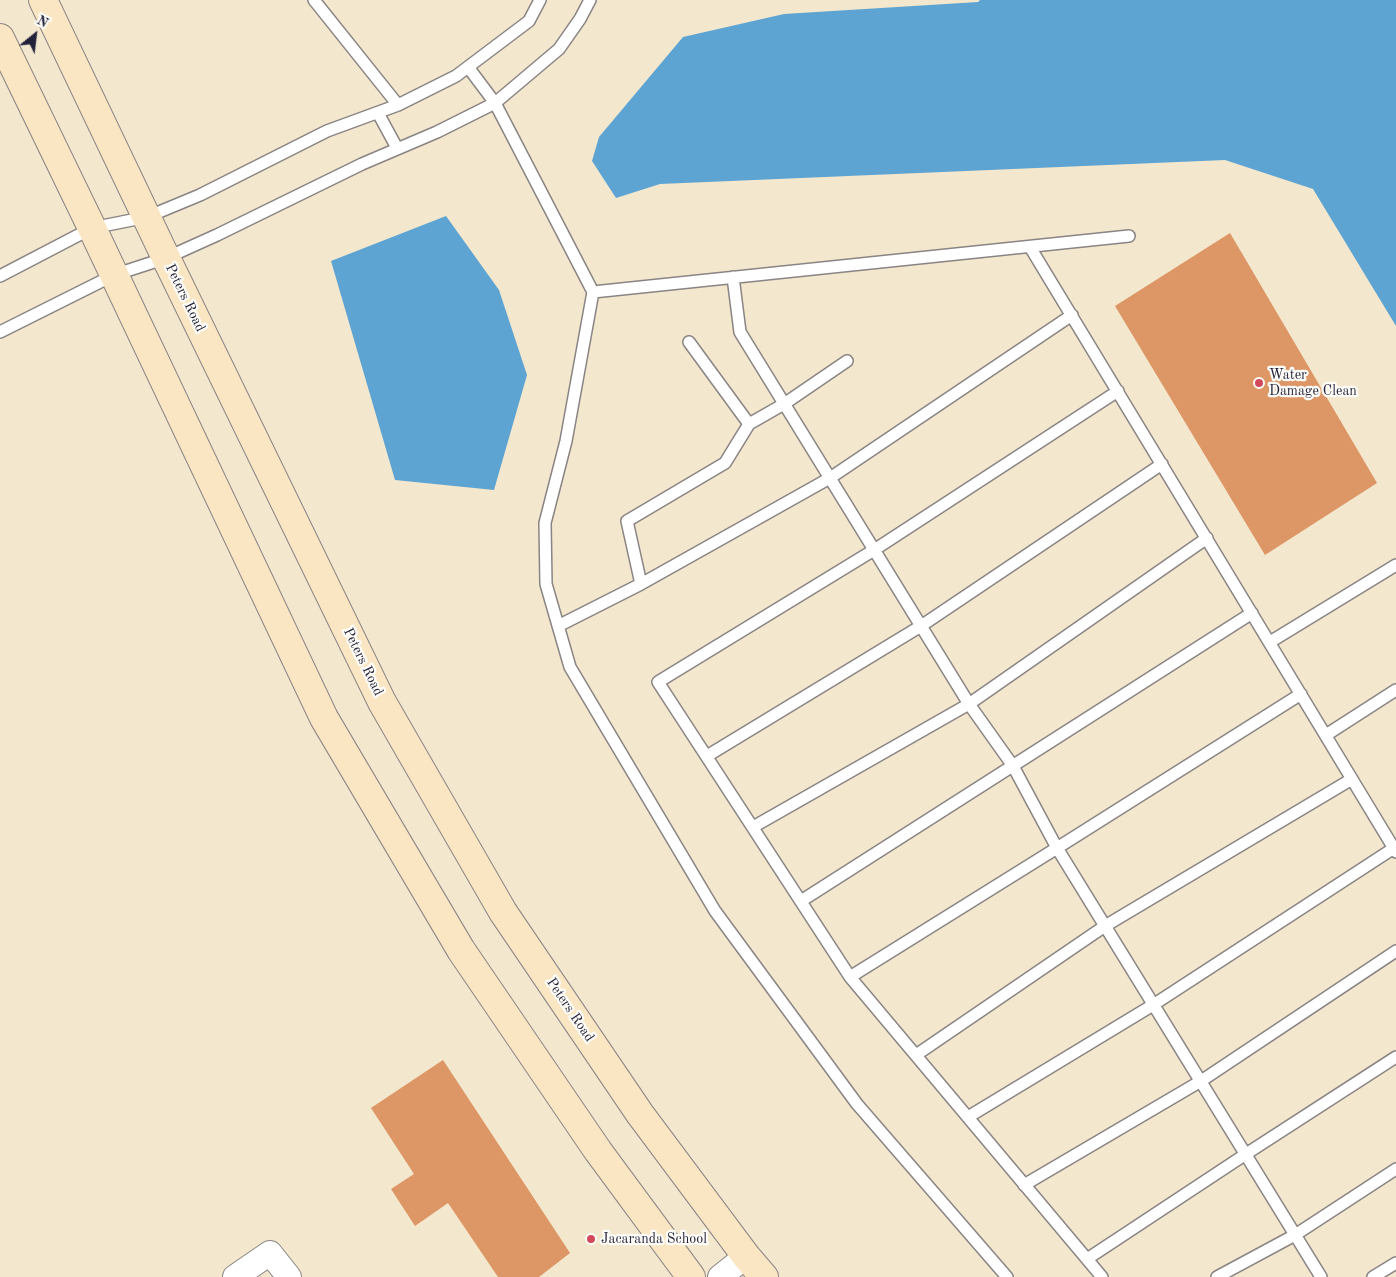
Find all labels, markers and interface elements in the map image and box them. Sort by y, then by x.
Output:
north arrow [10,10,60,60]
text: N [34,13,50,31]
street label: Peters Road [161,261,209,335]
place label: Water Damage Clean [1269,367,1357,400]
marker: Water Damage Clean [1253,377,1265,389]
street label: Peters Road [339,625,387,699]
street label: Peters Road [542,975,598,1045]
place label: Jacaranda School [601,1231,707,1247]
marker: Jacaranda School [585,1233,597,1245]

